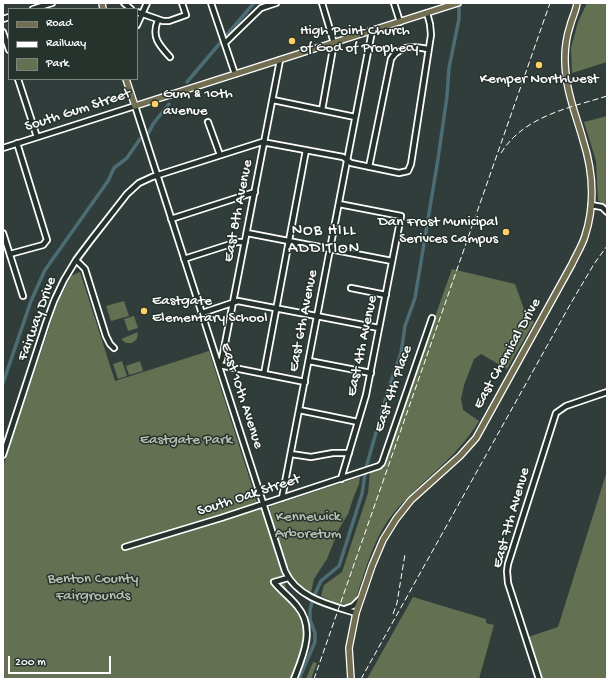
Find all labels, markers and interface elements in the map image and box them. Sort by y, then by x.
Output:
legend [8,8,138,80]
text: Road [46,17,72,31]
place label: High Point Church of God of Prophecy [300,23,418,58]
marker: High Point Church of God of Prophecy [287,36,297,46]
text: Railway [46,37,86,51]
text: Park [46,57,69,71]
marker: Kemper Northwest [534,60,544,70]
place label: Kemper Northwest [480,71,598,89]
street label: South Gum Street [23,85,133,137]
place label: Gum & 10th avenue [163,86,233,121]
marker: Gum & 10th avenue [150,99,160,109]
street label: East 8th Avenue [220,158,258,264]
place label: Dan Frost Municipal Serivces Campus [378,214,498,249]
district label: NOB HILL ADDITION [288,222,360,260]
marker: Dan Frost Municipal Serivces Campus [501,227,511,237]
street label: East 6th Avenue [285,269,323,373]
street label: Fairway Drive [14,275,62,363]
place label: Eastgate Elementary School [152,293,268,328]
street label: East 4th Avenue [344,294,382,398]
street label: East Chemical Drive [470,296,546,412]
marker: Eastgate Elementary School [139,306,149,316]
street label: East 10th Avenue [215,341,267,451]
street label: East 4th Place [371,343,417,435]
park label: Eastgate Park [140,432,232,450]
street label: East 7th Avenue [489,466,535,570]
street label: South Oak Street [195,471,303,521]
park label: Kennewick Arboretum [275,509,341,544]
park label: Benton County Fairgrounds [48,571,138,606]
scale bar [10,648,113,674]
text: 200 m [15,656,46,670]

